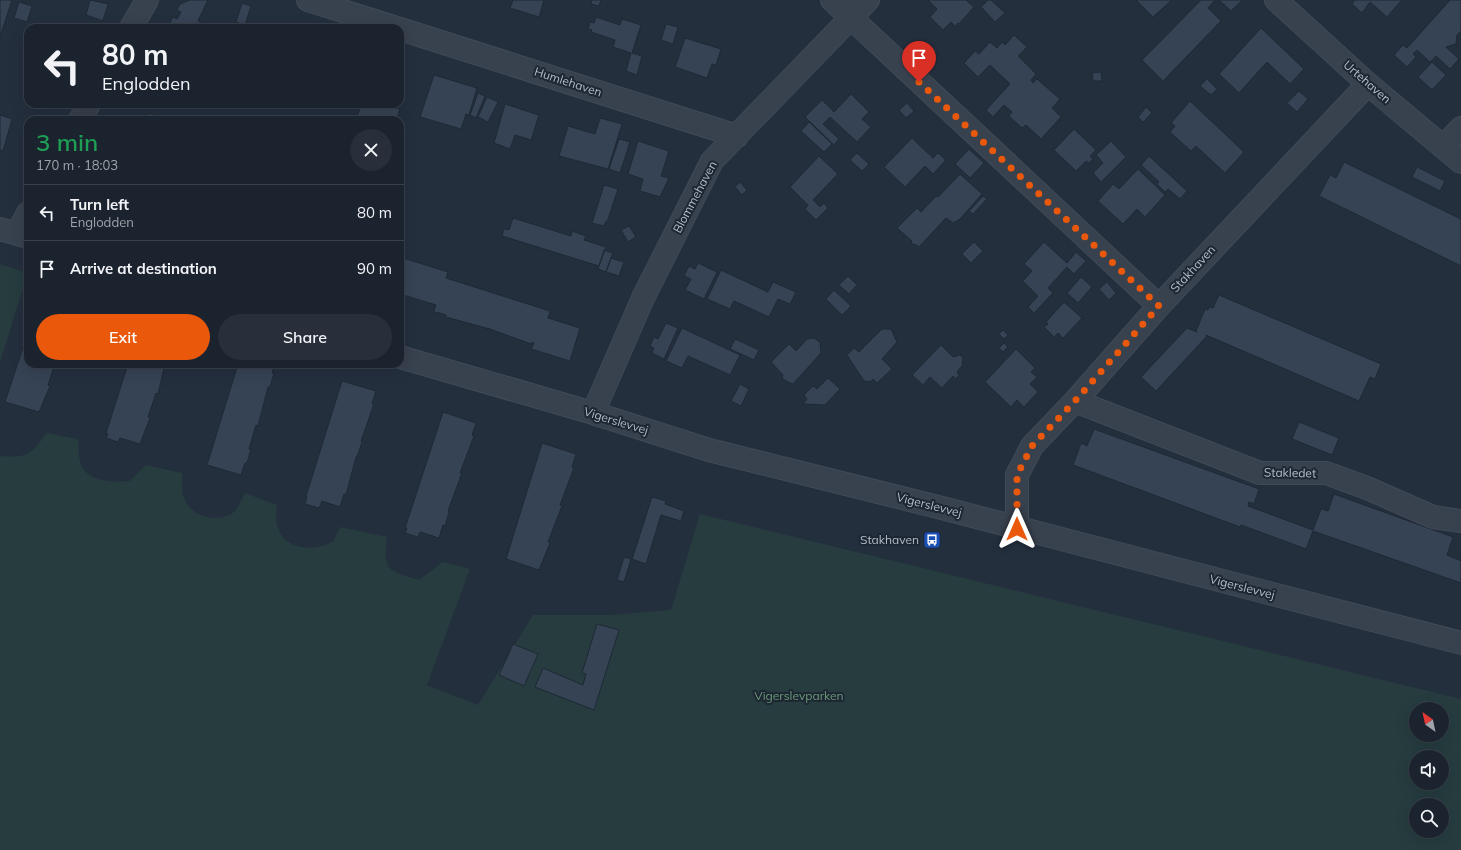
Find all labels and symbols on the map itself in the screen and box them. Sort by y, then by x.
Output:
pin [902,41,936,82]
street label: Urtehaven [1340,57,1394,106]
street label: Humlehaven [533,64,604,99]
street label: Blommehaven [669,158,720,235]
street label: Stakhaven [1167,242,1218,295]
street label: Vigerslevvej [582,404,650,437]
street label: Stakledet [1264,465,1316,480]
street label: Vigerslevvej [895,489,963,520]
position arrow [996,508,1038,550]
bus stop icon: Stakhaven [922,530,942,550]
place label: Stakhaven [860,532,919,547]
street label: Vigerslevvej [1208,571,1276,602]
park label: Vigerslevparken [754,688,844,703]
north arrow [1409,702,1449,742]

